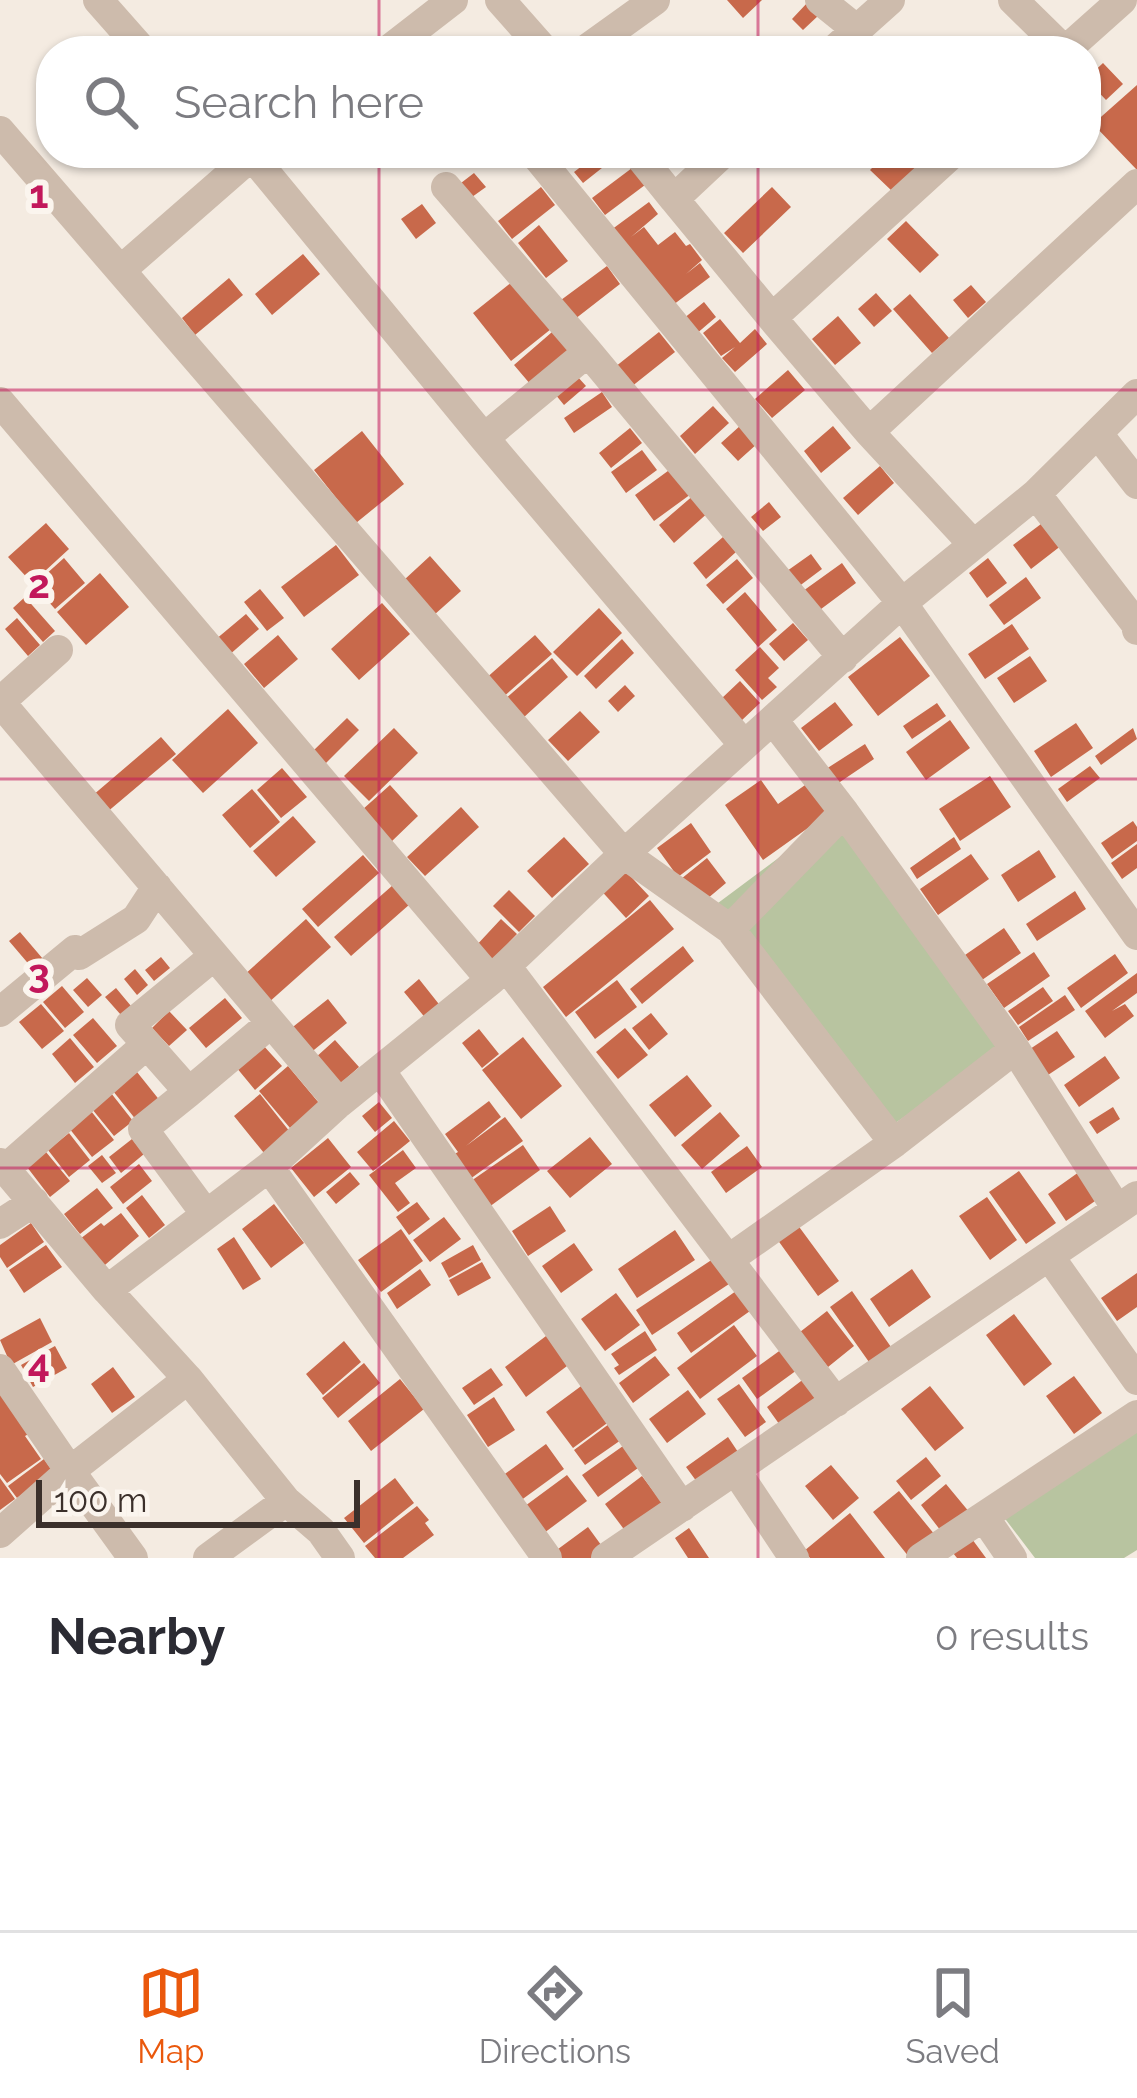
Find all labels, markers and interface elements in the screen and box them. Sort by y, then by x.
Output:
search box [36,36,1101,168]
icon: search [78,69,144,135]
text: Search here [174,76,424,129]
text: 1 [29,171,49,217]
text: 2 [28,561,50,607]
text: 3 [28,950,50,996]
text: 4 [28,1340,50,1386]
scale bar [36,1474,360,1527]
text: 100 m [54,1481,147,1520]
text: Nearby [48,1606,225,1666]
text: 0 results [935,1613,1089,1659]
tab: Map [137,1960,204,2071]
tab: Directions [479,1960,631,2071]
tab: Saved [905,1960,1000,2071]

